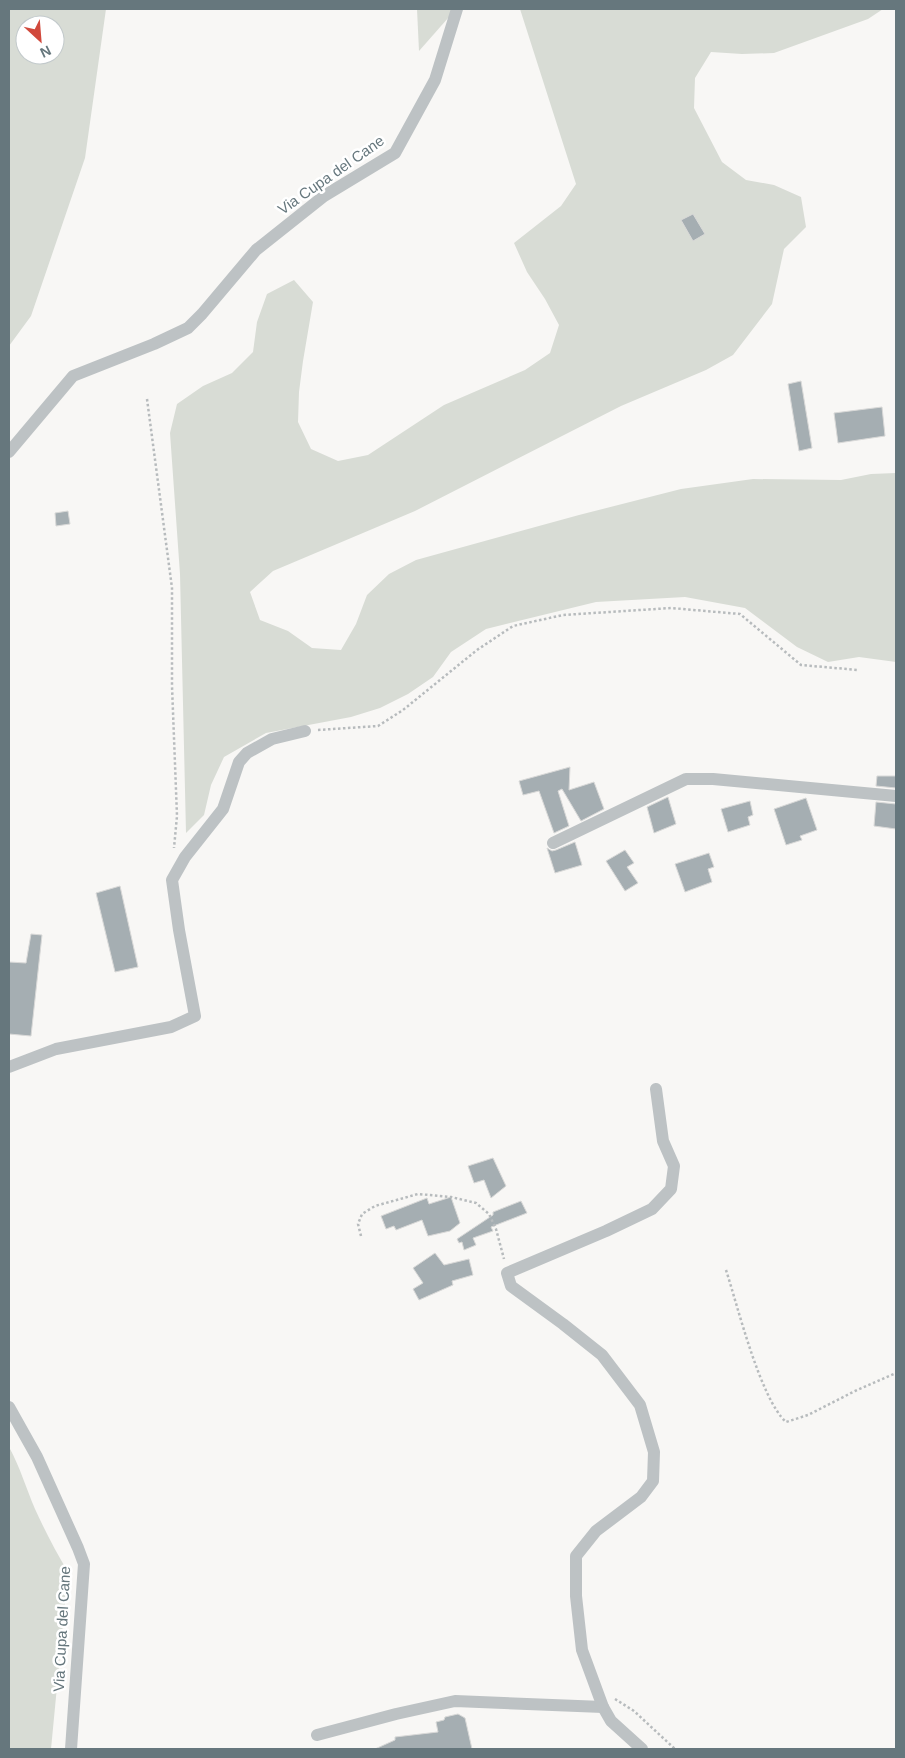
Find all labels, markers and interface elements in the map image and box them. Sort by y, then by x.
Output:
north arrow [15,15,65,65]
text: N [38,42,54,61]
street label: Via Cupa del Cane [274,132,387,218]
street label: Via Cupa del Cane [50,1566,73,1692]

